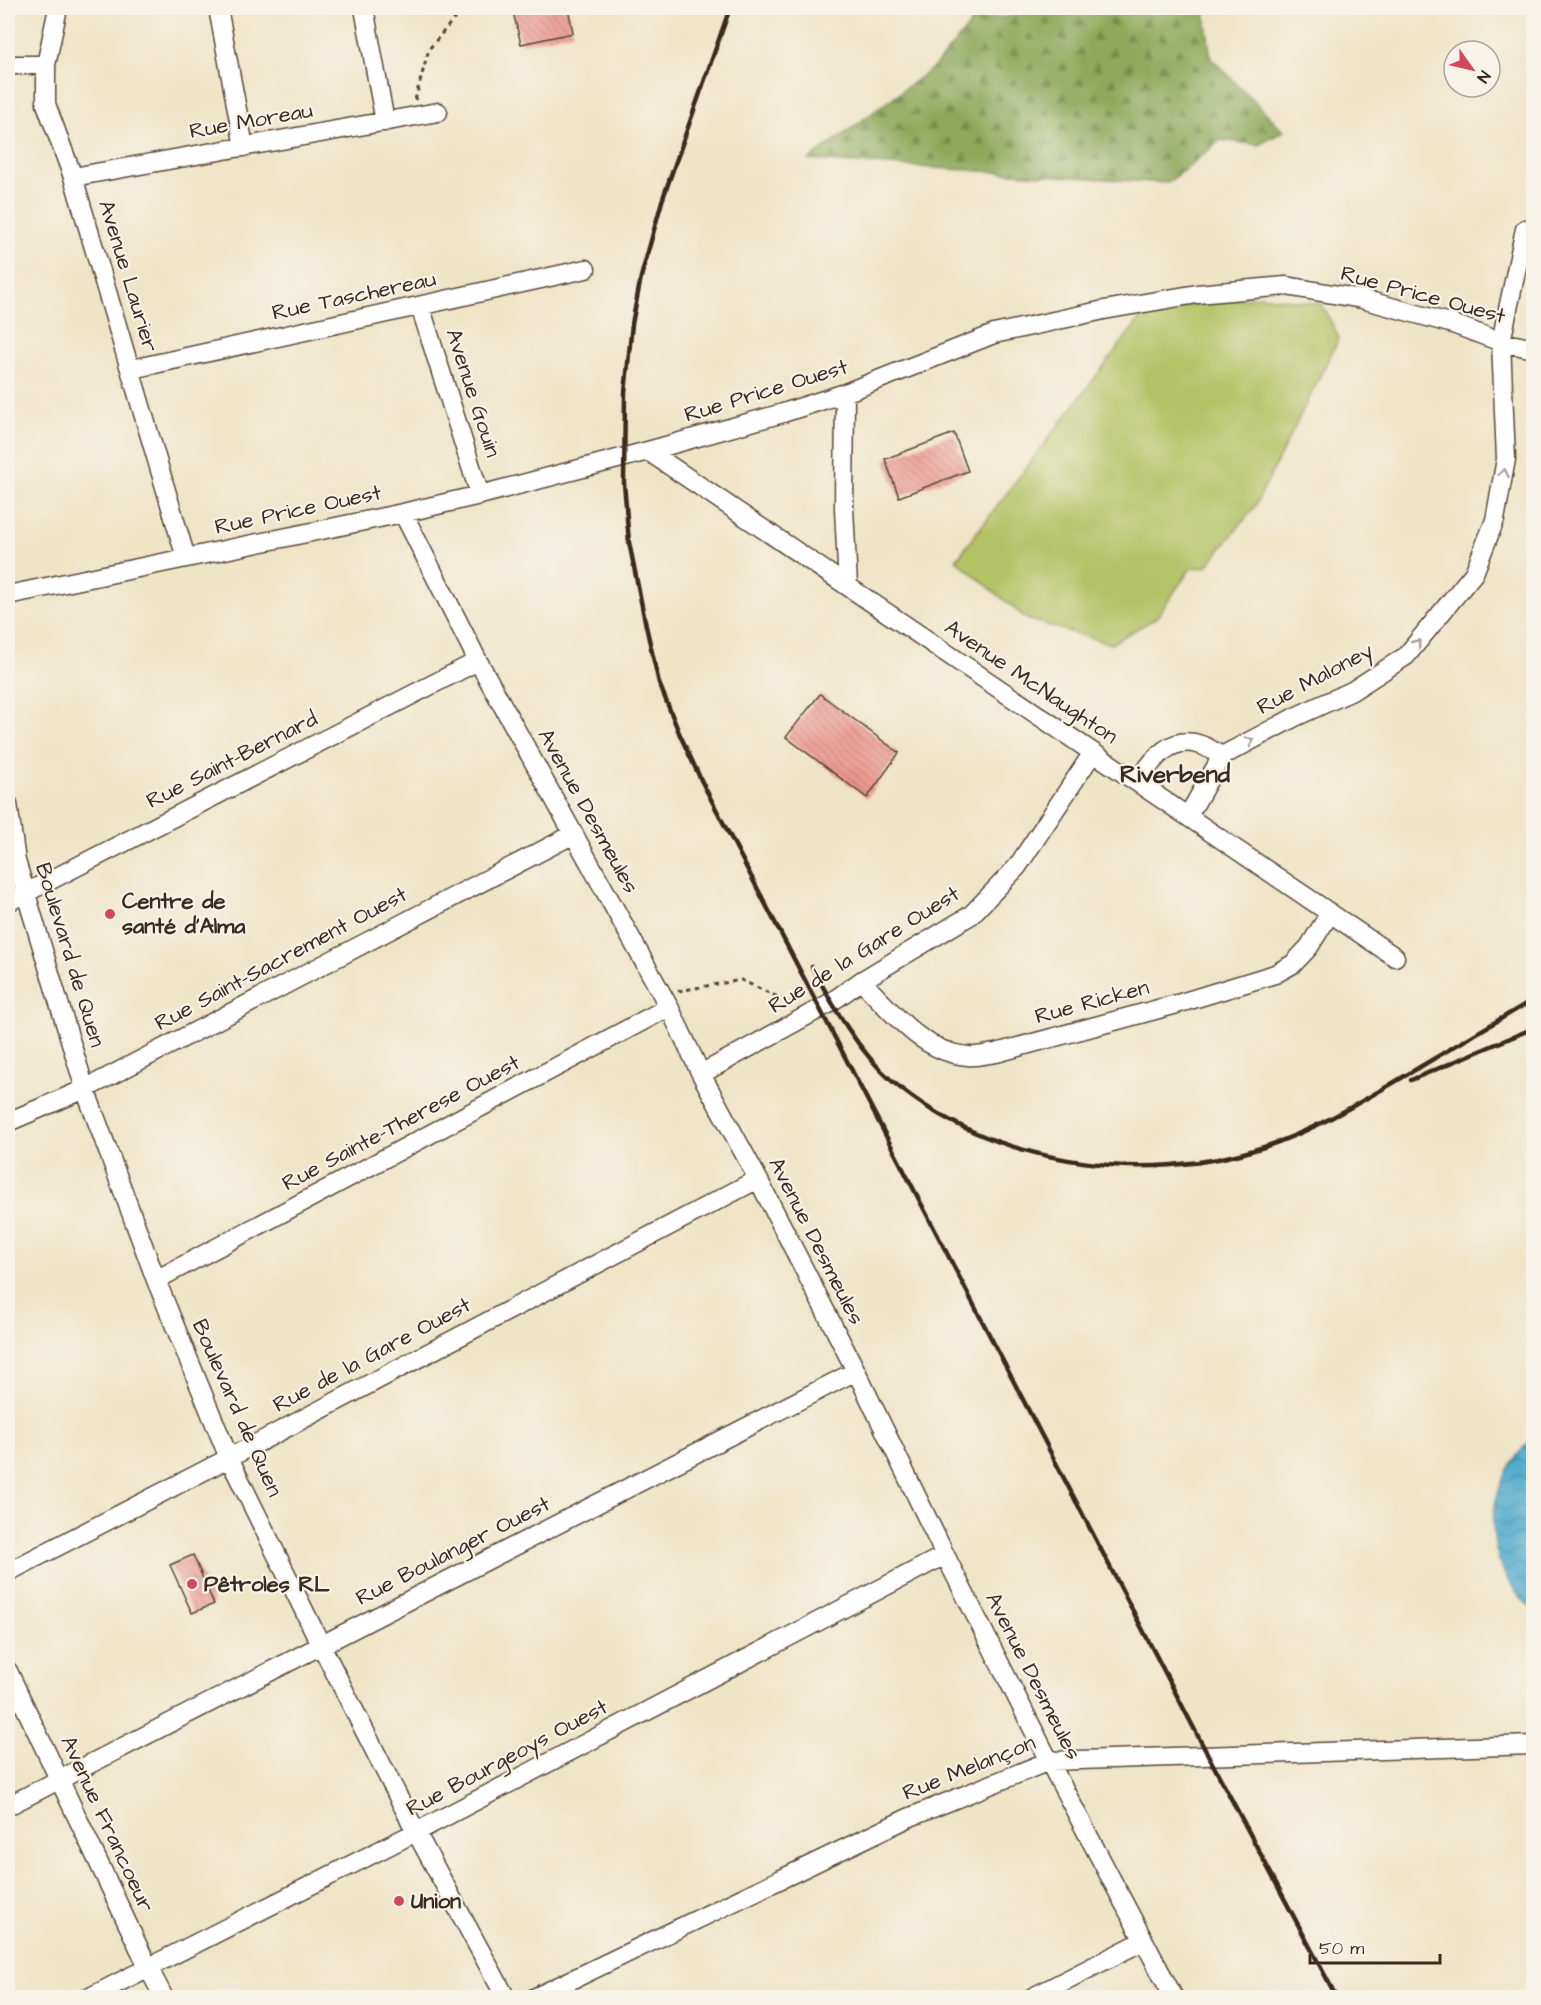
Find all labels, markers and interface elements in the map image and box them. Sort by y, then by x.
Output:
north arrow [1442,39,1502,99]
text: N [1472,67,1496,87]
street label: Rue Moreau [187,95,315,147]
street label: Avenue Laurier [90,196,166,356]
street label: Rue Price Ouest [1337,258,1509,332]
street label: Rue Taschereau [269,264,439,328]
street label: Avenue Gouin [438,325,508,461]
street label: Rue Price Ouest [680,351,852,431]
one-way arrow [1497,468,1510,478]
street label: Rue Price Ouest [212,477,384,543]
street label: Avenue McNaughton [938,612,1124,752]
street label: Rue Maloney [1251,635,1379,724]
one-way arrow [1409,639,1420,650]
street label: Rue Saint-Bernard [141,703,323,817]
street label: Avenue Desmeules [530,723,646,899]
one-way arrow [1244,737,1254,748]
district label: Riverbend [1120,758,1231,792]
street label: Boulevard de Quen [27,859,113,1051]
street label: Rue de la Gare Ouest [762,878,966,1021]
street label: Rue Saint-Sacrement Ouest [149,879,413,1039]
place label: Centre de santé d'Alma [122,886,246,942]
marker: Centre de santé d'Alma [103,907,117,921]
street label: Rue Ricken [1032,972,1152,1032]
street label: Rue Sainte-Therese Ouest [277,1047,525,1199]
street label: Avenue Desmeules [760,1152,872,1330]
street label: Rue de la Gare Ouest [268,1290,477,1420]
street label: Boulevard de Quen [184,1314,290,1502]
street label: Rue Boulanger Ouest [350,1488,556,1614]
place label: Pêtroles RL [204,1569,330,1600]
marker: Pêtroles RL [185,1577,199,1591]
street label: Avenue Desmeules [977,1587,1089,1765]
street label: Rue Bourgeoys Ouest [401,1692,614,1825]
street label: Rue Melançon [898,1727,1040,1809]
street label: Avenue Francoeur [53,1731,161,1917]
place label: Union [411,1886,461,1917]
marker: Union [392,1894,406,1908]
scale bar [1310,1927,1440,1965]
text: 50 m [1319,1936,1364,1961]

